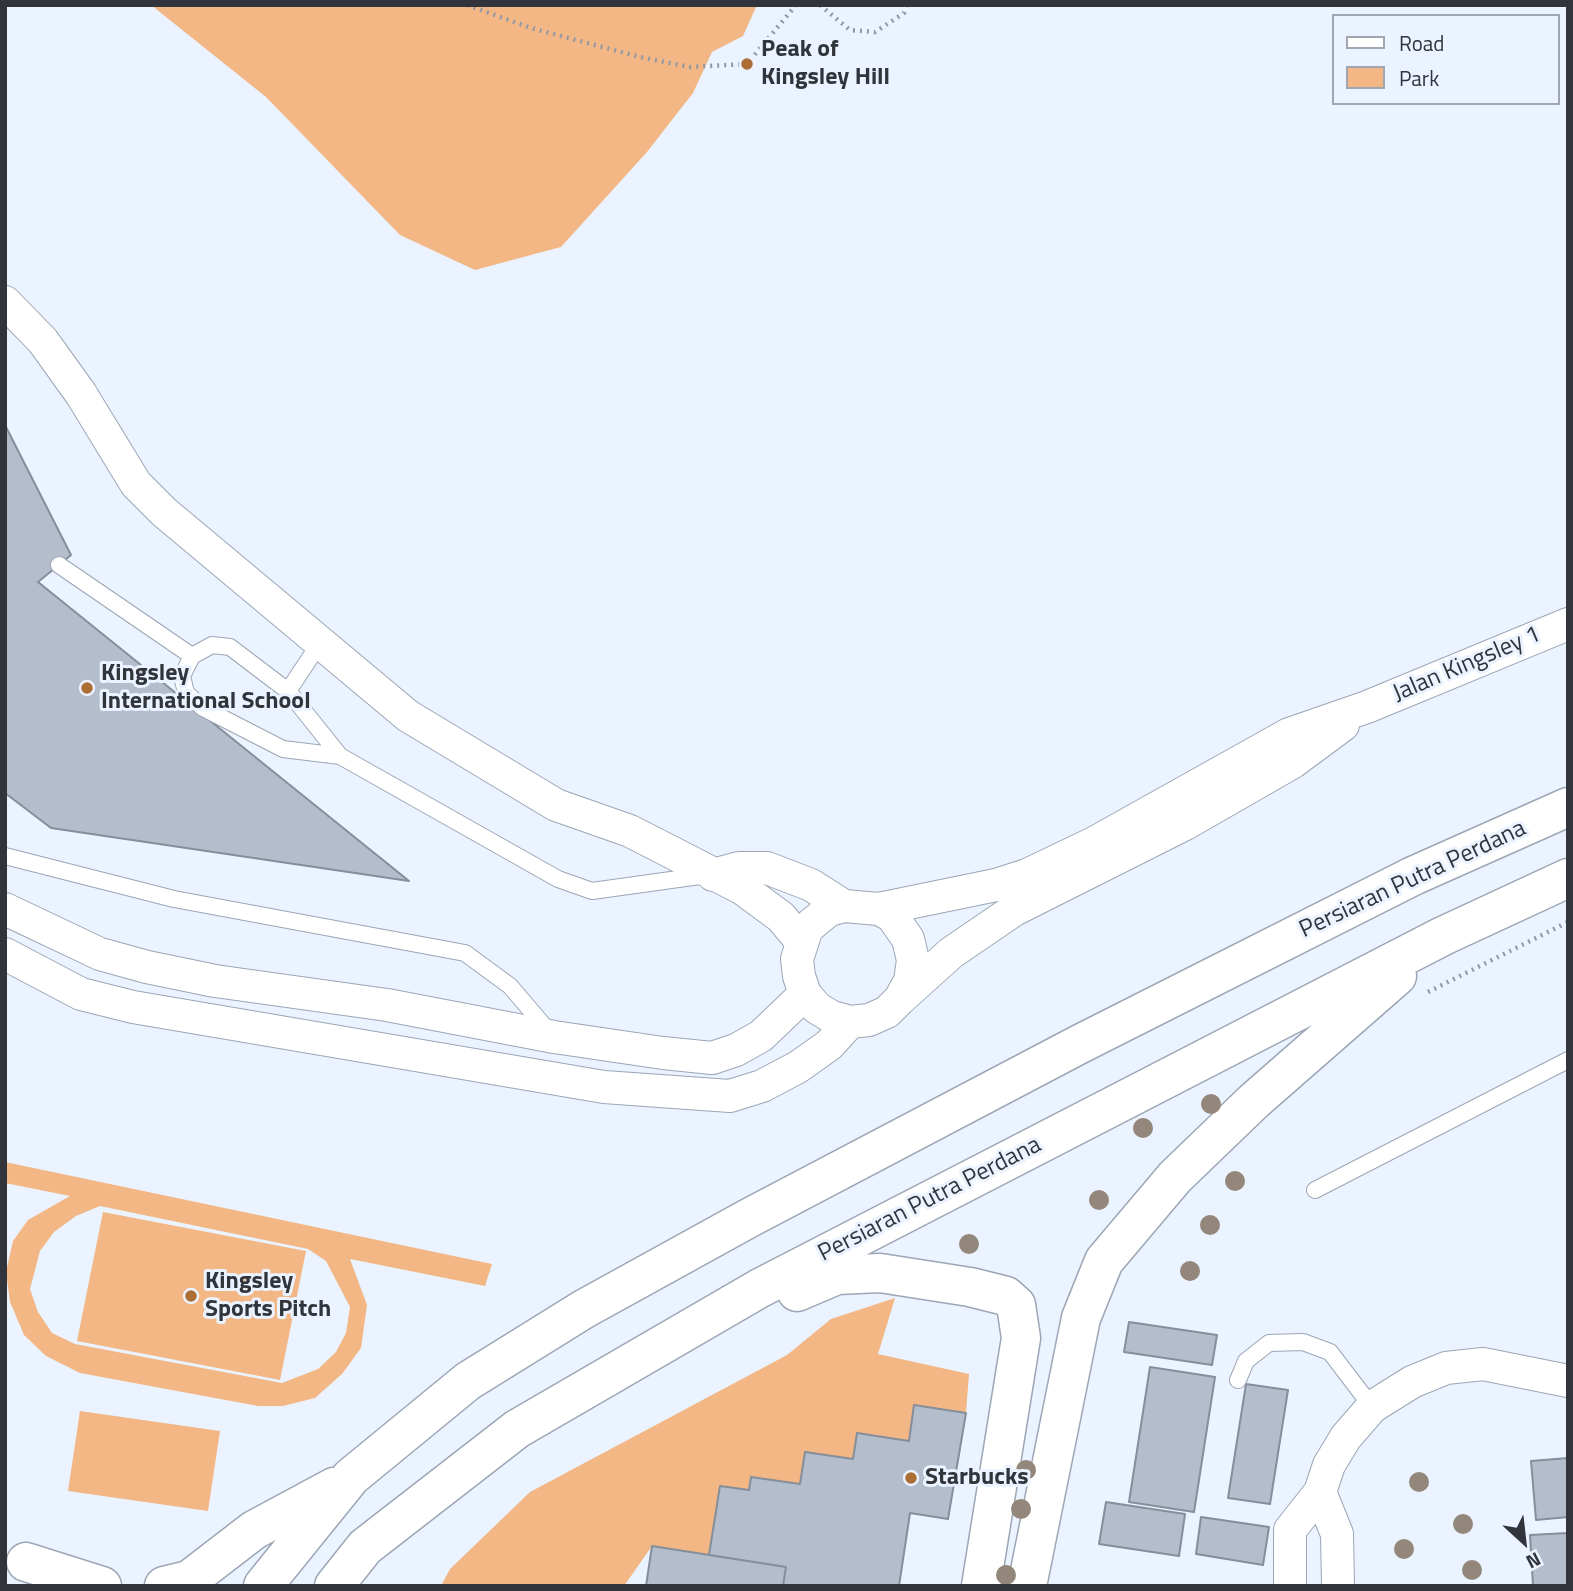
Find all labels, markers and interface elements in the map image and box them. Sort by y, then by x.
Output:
legend [1332,14,1559,105]
text: Road [1399,27,1444,59]
place label: Peak of Kingsley Hill [761,36,890,92]
marker: Peak of Kingsley Hill [739,56,755,72]
text: Park [1399,62,1439,94]
street label: Jalan Kingsley 1 [1389,621,1545,709]
place label: Kingsley International School [101,660,311,716]
marker: Kingsley International School [79,680,95,696]
street label: Persiaran Putra Perdana [1295,815,1531,945]
street label: Persiaran Putra Perdana [814,1131,1046,1269]
place label: Kingsley Sports Pitch [205,1268,331,1324]
marker: Kingsley Sports Pitch [183,1288,199,1304]
place label: Starbucks [925,1464,1029,1492]
marker: Starbucks [903,1470,919,1486]
north arrow [1489,1507,1559,1577]
text: N [1521,1545,1546,1577]

